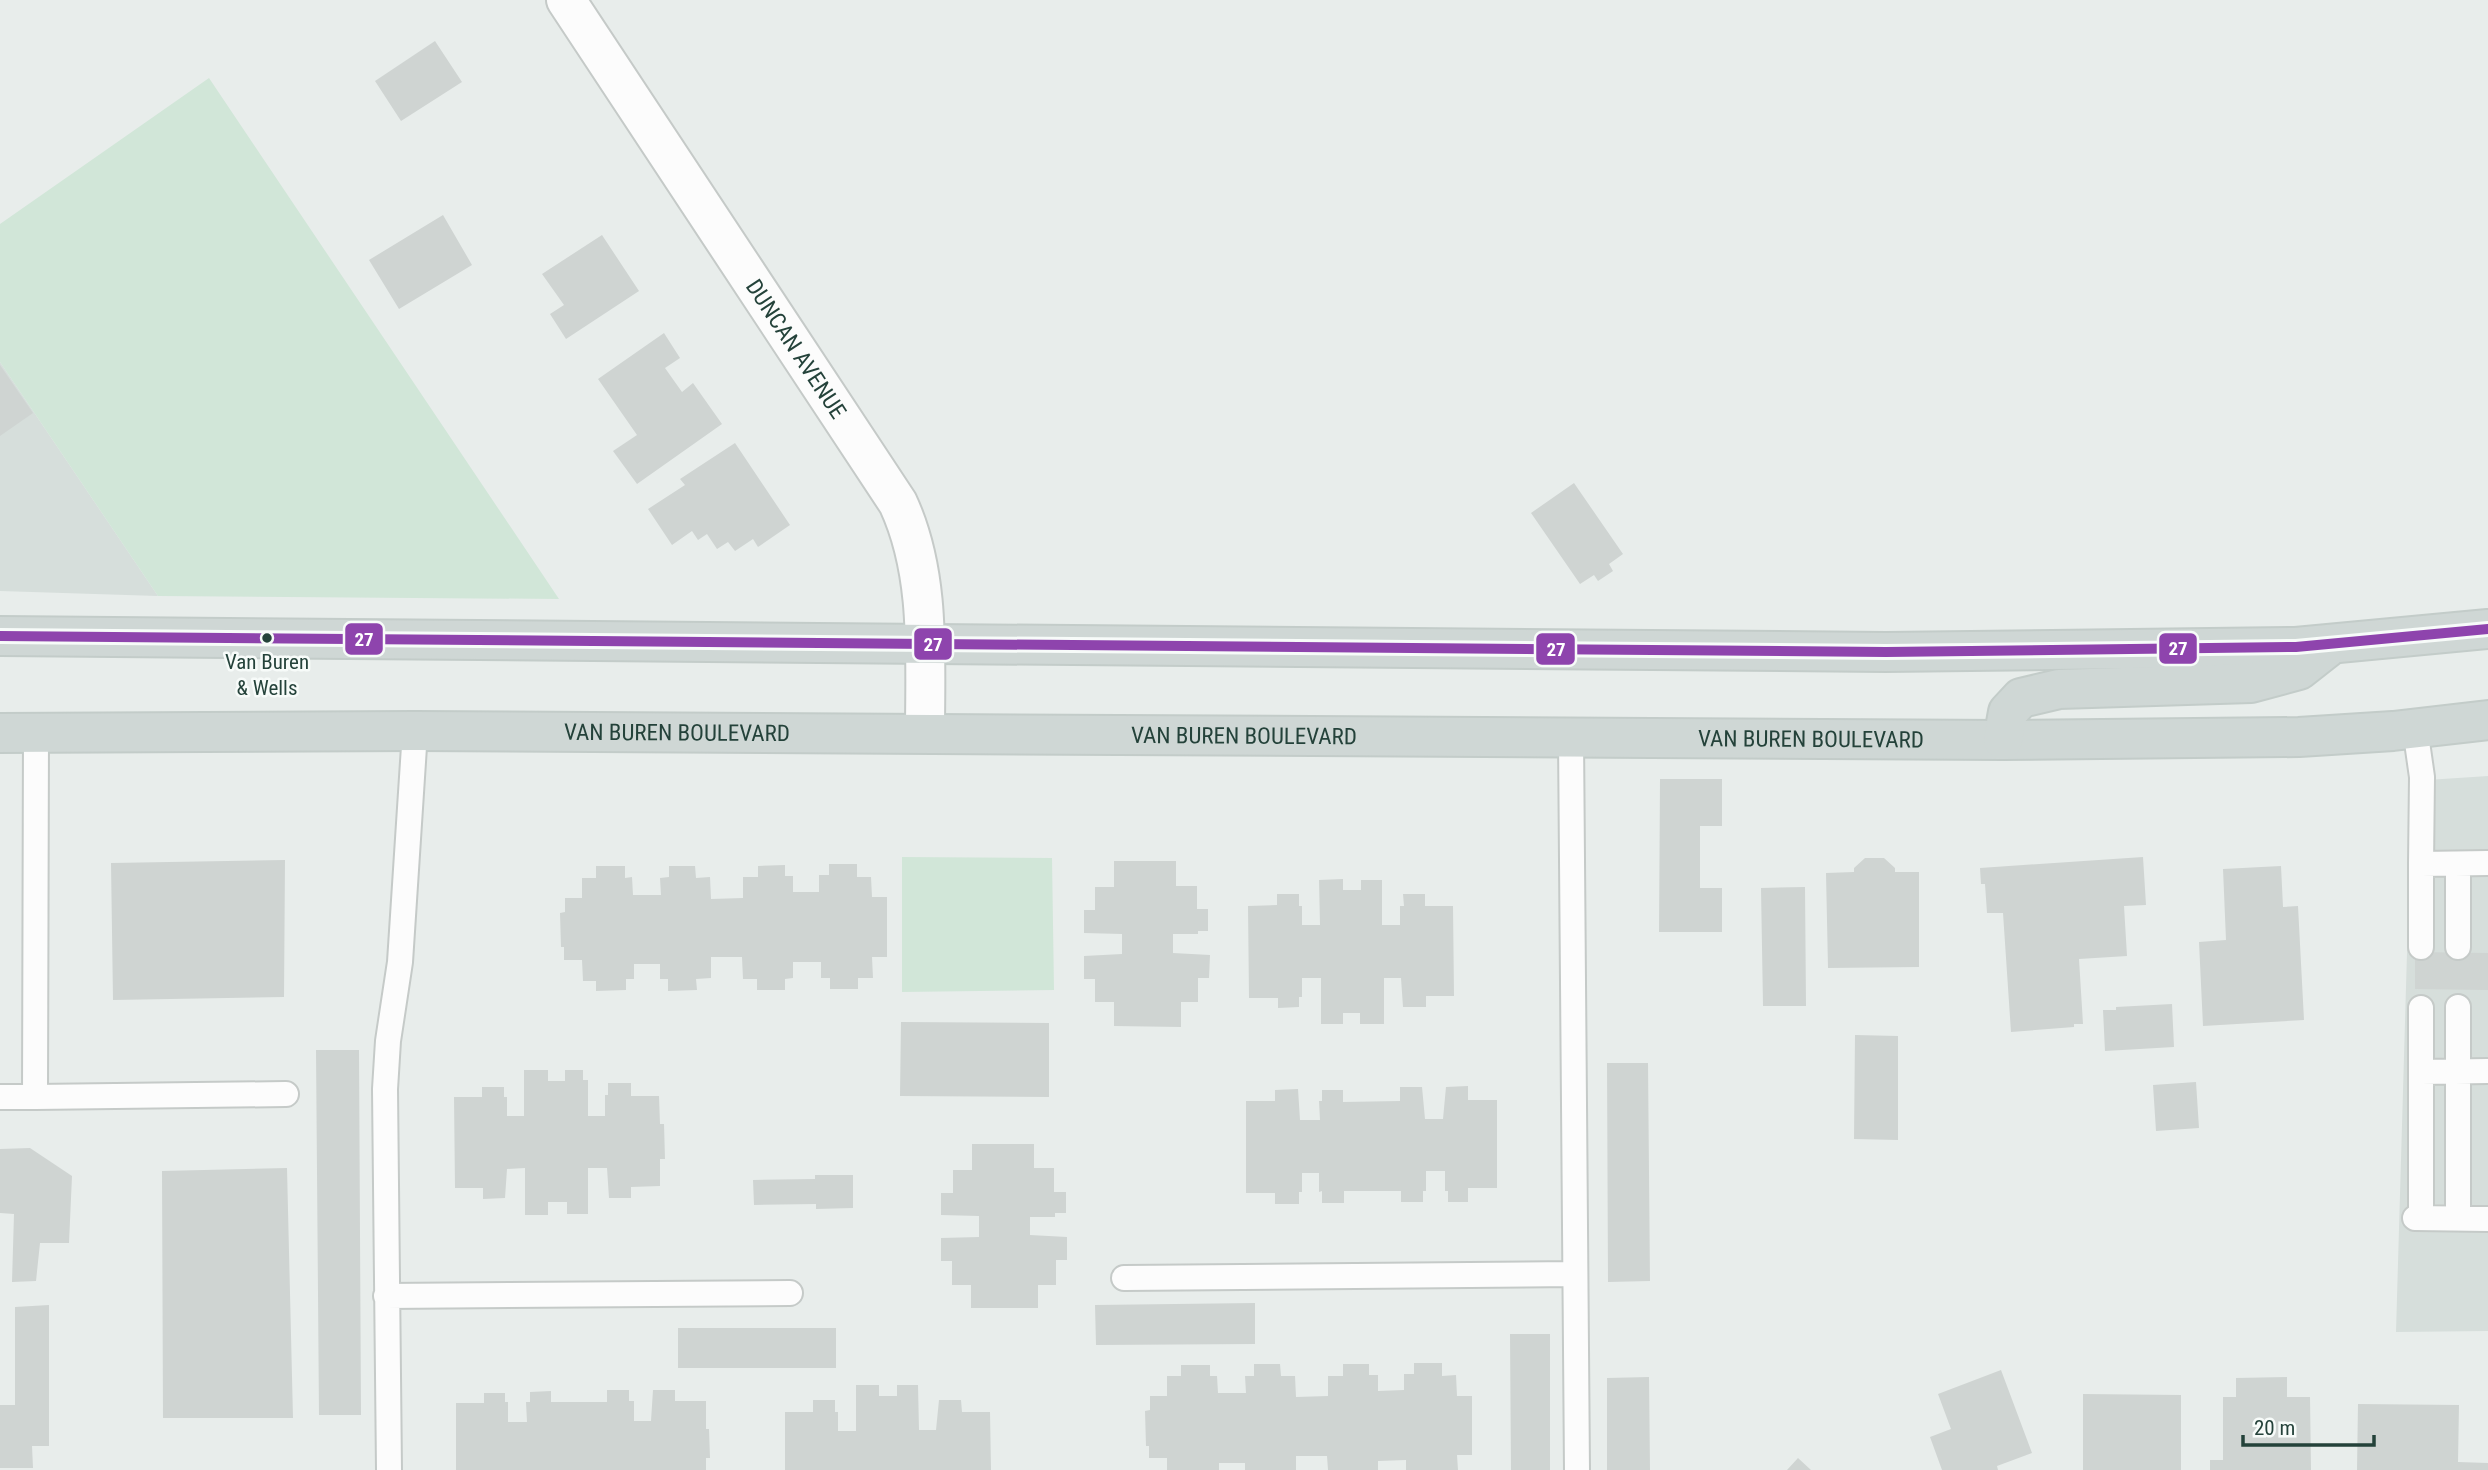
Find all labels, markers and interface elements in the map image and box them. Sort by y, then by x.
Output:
street label: DUNCAN AVENUE [740,274,852,424]
line badge: 27 [344,622,384,656]
line badge: 27 [913,627,953,661]
text: 27 [354,628,374,651]
marker: Van Buren & Wells [260,631,274,645]
line badge: 27 [1535,632,1576,666]
line badge: 27 [2158,632,2198,665]
text: 27 [923,633,943,656]
text: 27 [2168,637,2188,660]
text: 27 [1546,638,1566,661]
place label: Van Buren & Wells [225,650,309,700]
street label: VAN BUREN BOULEVARD [564,719,790,747]
street label: VAN BUREN BOULEVARD [1131,722,1357,750]
street label: VAN BUREN BOULEVARD [1698,725,1924,754]
scale bar [2243,1404,2374,1448]
text: 20 m [2254,1416,2295,1440]

